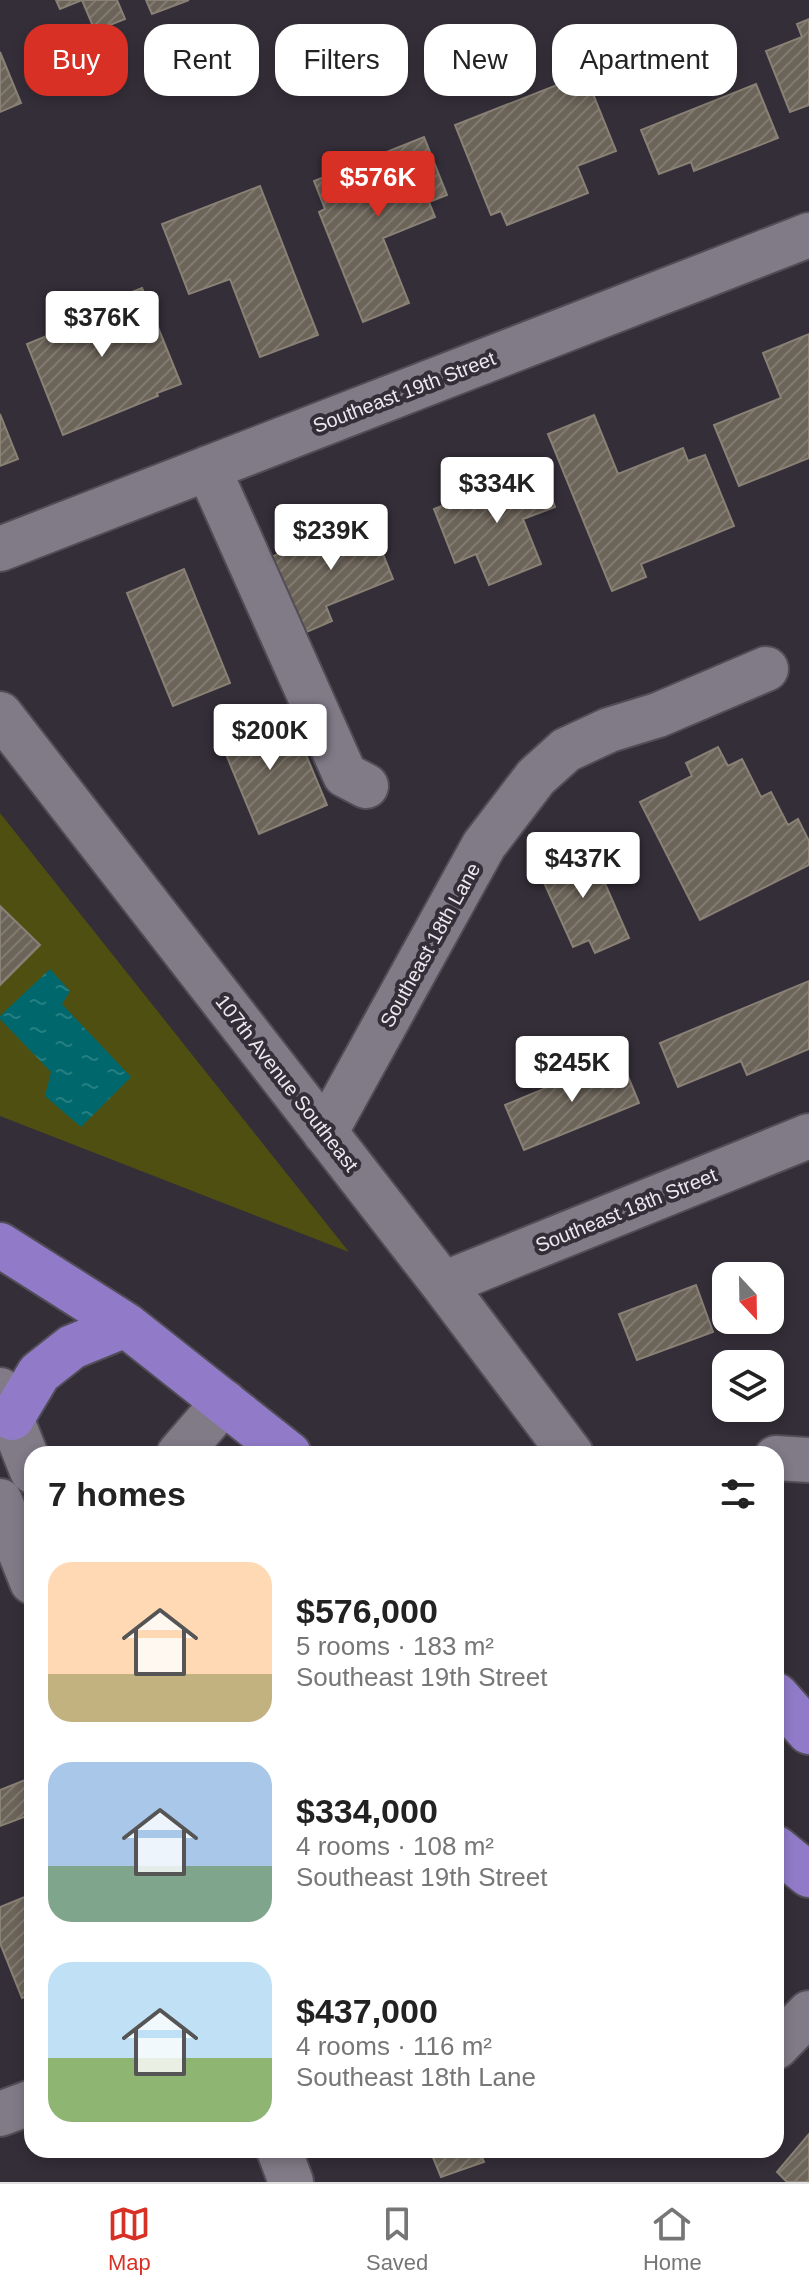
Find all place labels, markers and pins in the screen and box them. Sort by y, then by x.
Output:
pin: $576K [322,151,434,219]
pin: $376K [46,291,158,359]
pin: $334K [441,457,553,525]
pin: $239K [275,504,387,572]
pin: $200K [214,704,326,772]
pin: $437K [527,832,639,900]
pin: $245K [516,1036,628,1104]

